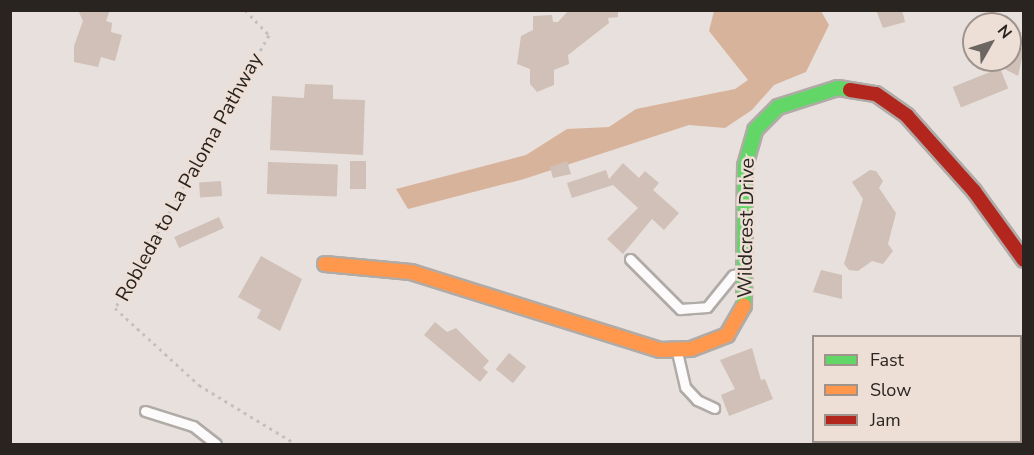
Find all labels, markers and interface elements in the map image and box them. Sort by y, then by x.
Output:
north arrow [962,12,1022,72]
text: N [992,20,1017,44]
street label: Robleda to La Paloma Pathway [110,48,268,306]
street label: Wildcrest Drive [733,158,759,298]
legend [812,335,1022,443]
text: Fast [870,348,904,372]
text: Slow [870,378,911,402]
text: Jam [870,408,901,432]

